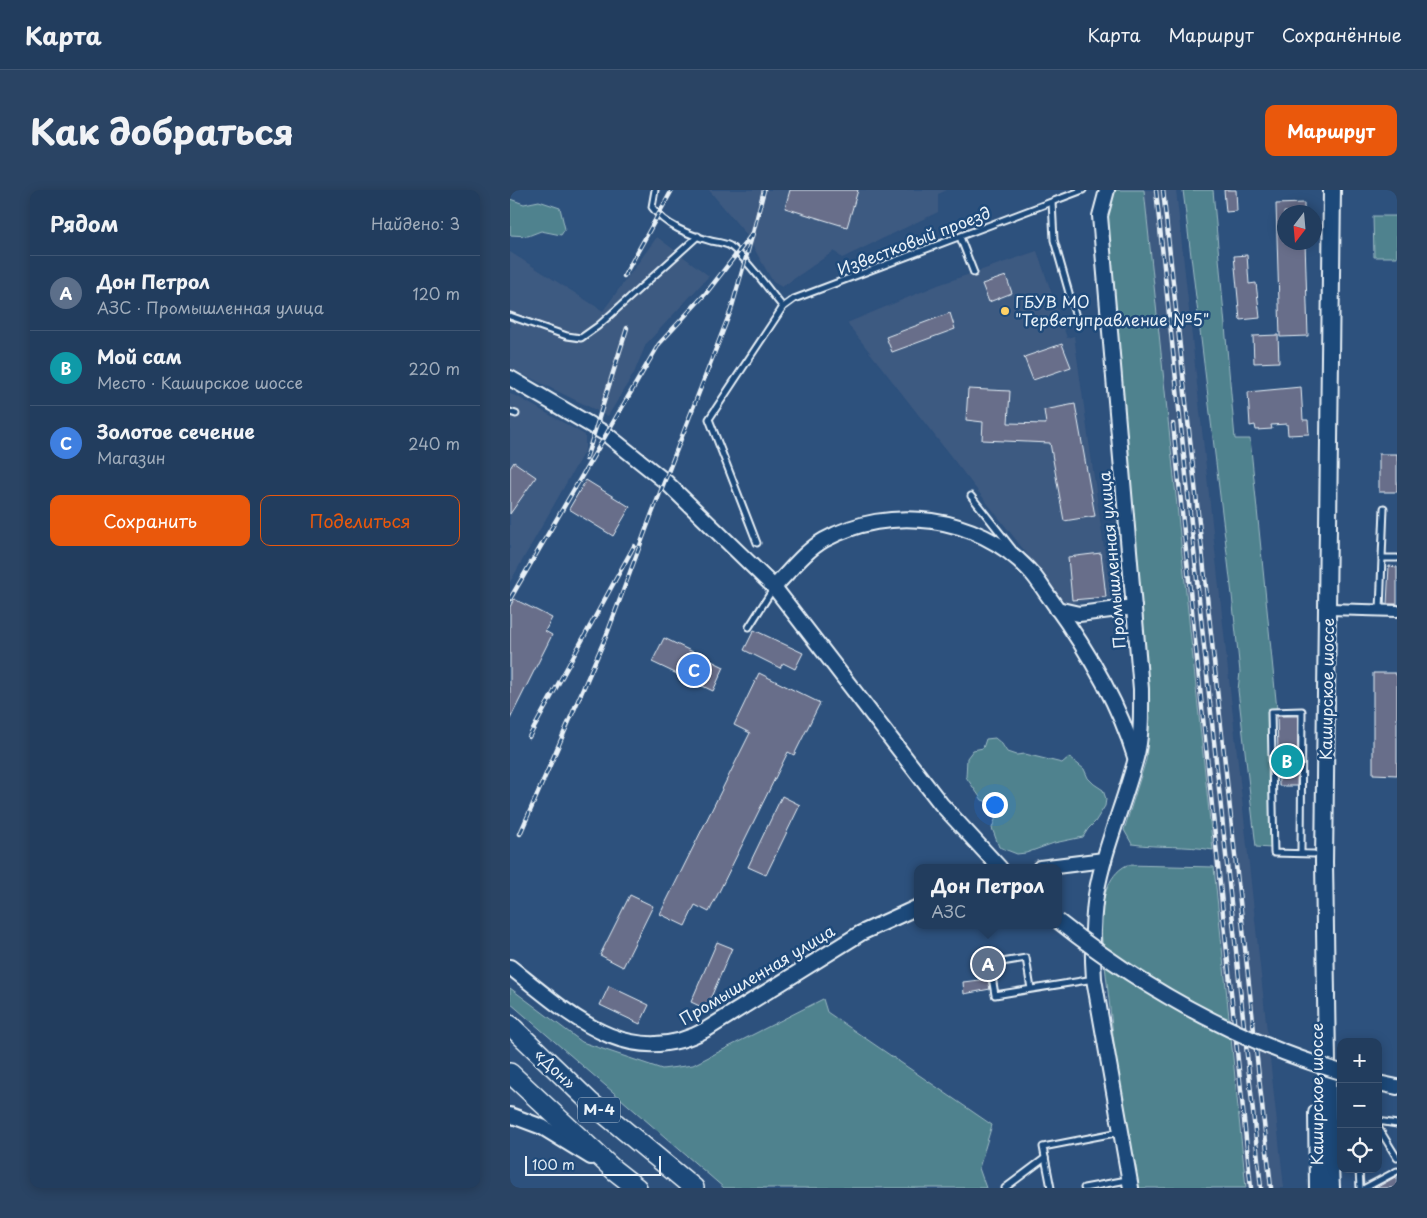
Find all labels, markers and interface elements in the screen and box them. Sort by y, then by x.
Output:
text: Карта [25,17,102,53]
text: Карта [1088,21,1140,48]
text: Маршрут [1168,21,1254,48]
text: Сохранённые [1282,21,1402,48]
text: Как добраться [30,104,294,157]
button: Маршрут [1265,105,1397,156]
street label: Известковый проезд [833,200,994,280]
north arrow [1277,205,1322,250]
text: Рядом [50,207,118,239]
text: Найдено: 3 [371,211,460,235]
text: Дон Петрол [97,267,210,295]
text: A [60,281,72,305]
text: 120 m [413,281,460,305]
place label: ГБУВ МО "Терветуправление №5" [1015,289,1209,331]
text: АЗС · Промышленная улица [97,295,324,319]
marker: ГБУВ МО "Терветуправление №5" [999,305,1011,317]
text: Мой сам [97,342,182,370]
text: B [61,356,71,380]
text: 220 m [409,356,460,380]
text: Место · Каширское шоссе [97,370,303,394]
text: Золотое сечение [97,417,255,445]
text: C [60,431,72,455]
text: 240 m [408,431,460,455]
text: Магазин [97,445,166,469]
street label: Промышленная улица [1091,471,1131,650]
button: Сохранить [50,495,250,546]
button: Поделиться [260,495,460,546]
street label: Каширское шоссе [1313,618,1339,760]
pin: C [678,651,710,689]
pin: B [1271,742,1303,780]
your location [982,792,1008,818]
popup [914,864,1062,929]
text: Дон Петрол [932,871,1044,899]
text: АЗС [932,899,966,923]
street label: Промышленная улица [674,918,839,1030]
pin: A [972,945,1004,983]
street label: Каширское шоссе [1304,1023,1328,1165]
map controls [1337,1038,1382,1173]
button: + [1337,1038,1382,1083]
street label: «Дон» [530,1042,582,1094]
button: − [1337,1083,1382,1128]
road number: М-4 [578,1098,620,1122]
button: locate [1337,1128,1382,1173]
scale bar [525,1153,661,1176]
text: 100 m [532,1154,575,1175]

